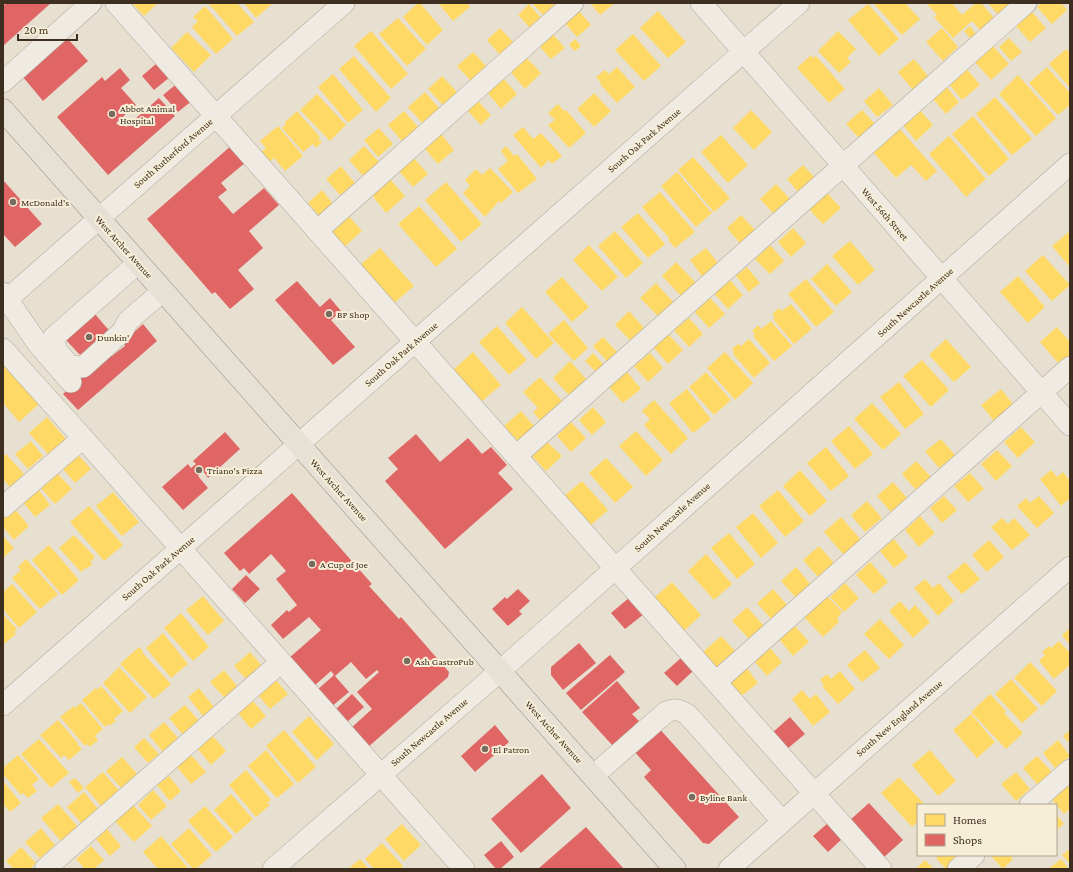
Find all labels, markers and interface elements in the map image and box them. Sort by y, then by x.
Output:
scale bar [18,16,77,42]
text: 20 m [24,23,49,37]
place label: Abbot Animal Hospital [120,103,175,126]
street label: South Oak Park Avenue [605,105,683,175]
marker: Abbot Animal Hospital [107,109,117,119]
street label: South Rutherford Avenue [131,115,215,190]
street label: West 56th Street [859,185,911,243]
marker: McDonald's [8,197,18,207]
place label: McDonald's [21,197,69,208]
street label: West Archer Avenue [93,214,155,281]
street label: South Newcastle Avenue [875,265,956,339]
marker: BP Shop [324,309,334,319]
place label: BP Shop [337,309,370,320]
street label: South Oak Park Avenue [362,319,440,389]
marker: Dunkin' [84,332,94,342]
place label: Dunkin' [97,332,129,343]
street label: West Archer Avenue [308,457,370,524]
marker: Triano's Pizza [194,465,204,475]
place label: Triano's Pizza [207,465,263,476]
street label: South Newcastle Avenue [632,480,713,554]
street label: South Oak Park Avenue [119,533,197,603]
marker: A Cup of Joe [307,559,317,569]
place label: A Cup of Joe [320,559,369,570]
marker: Ash GastroPub [402,656,412,666]
place label: Ash GastroPub [415,656,474,667]
street label: South New England Avenue [854,677,945,758]
street label: South Newcastle Avenue [388,695,470,768]
street label: West Archer Avenue [523,699,585,766]
marker: El Patron [480,744,490,754]
place label: El Patron [493,744,530,755]
marker: Byline Bank [687,792,697,802]
place label: Byline Bank [700,792,747,803]
legend [917,804,1057,856]
text: Homes [953,813,987,827]
text: Shops [953,833,982,847]

